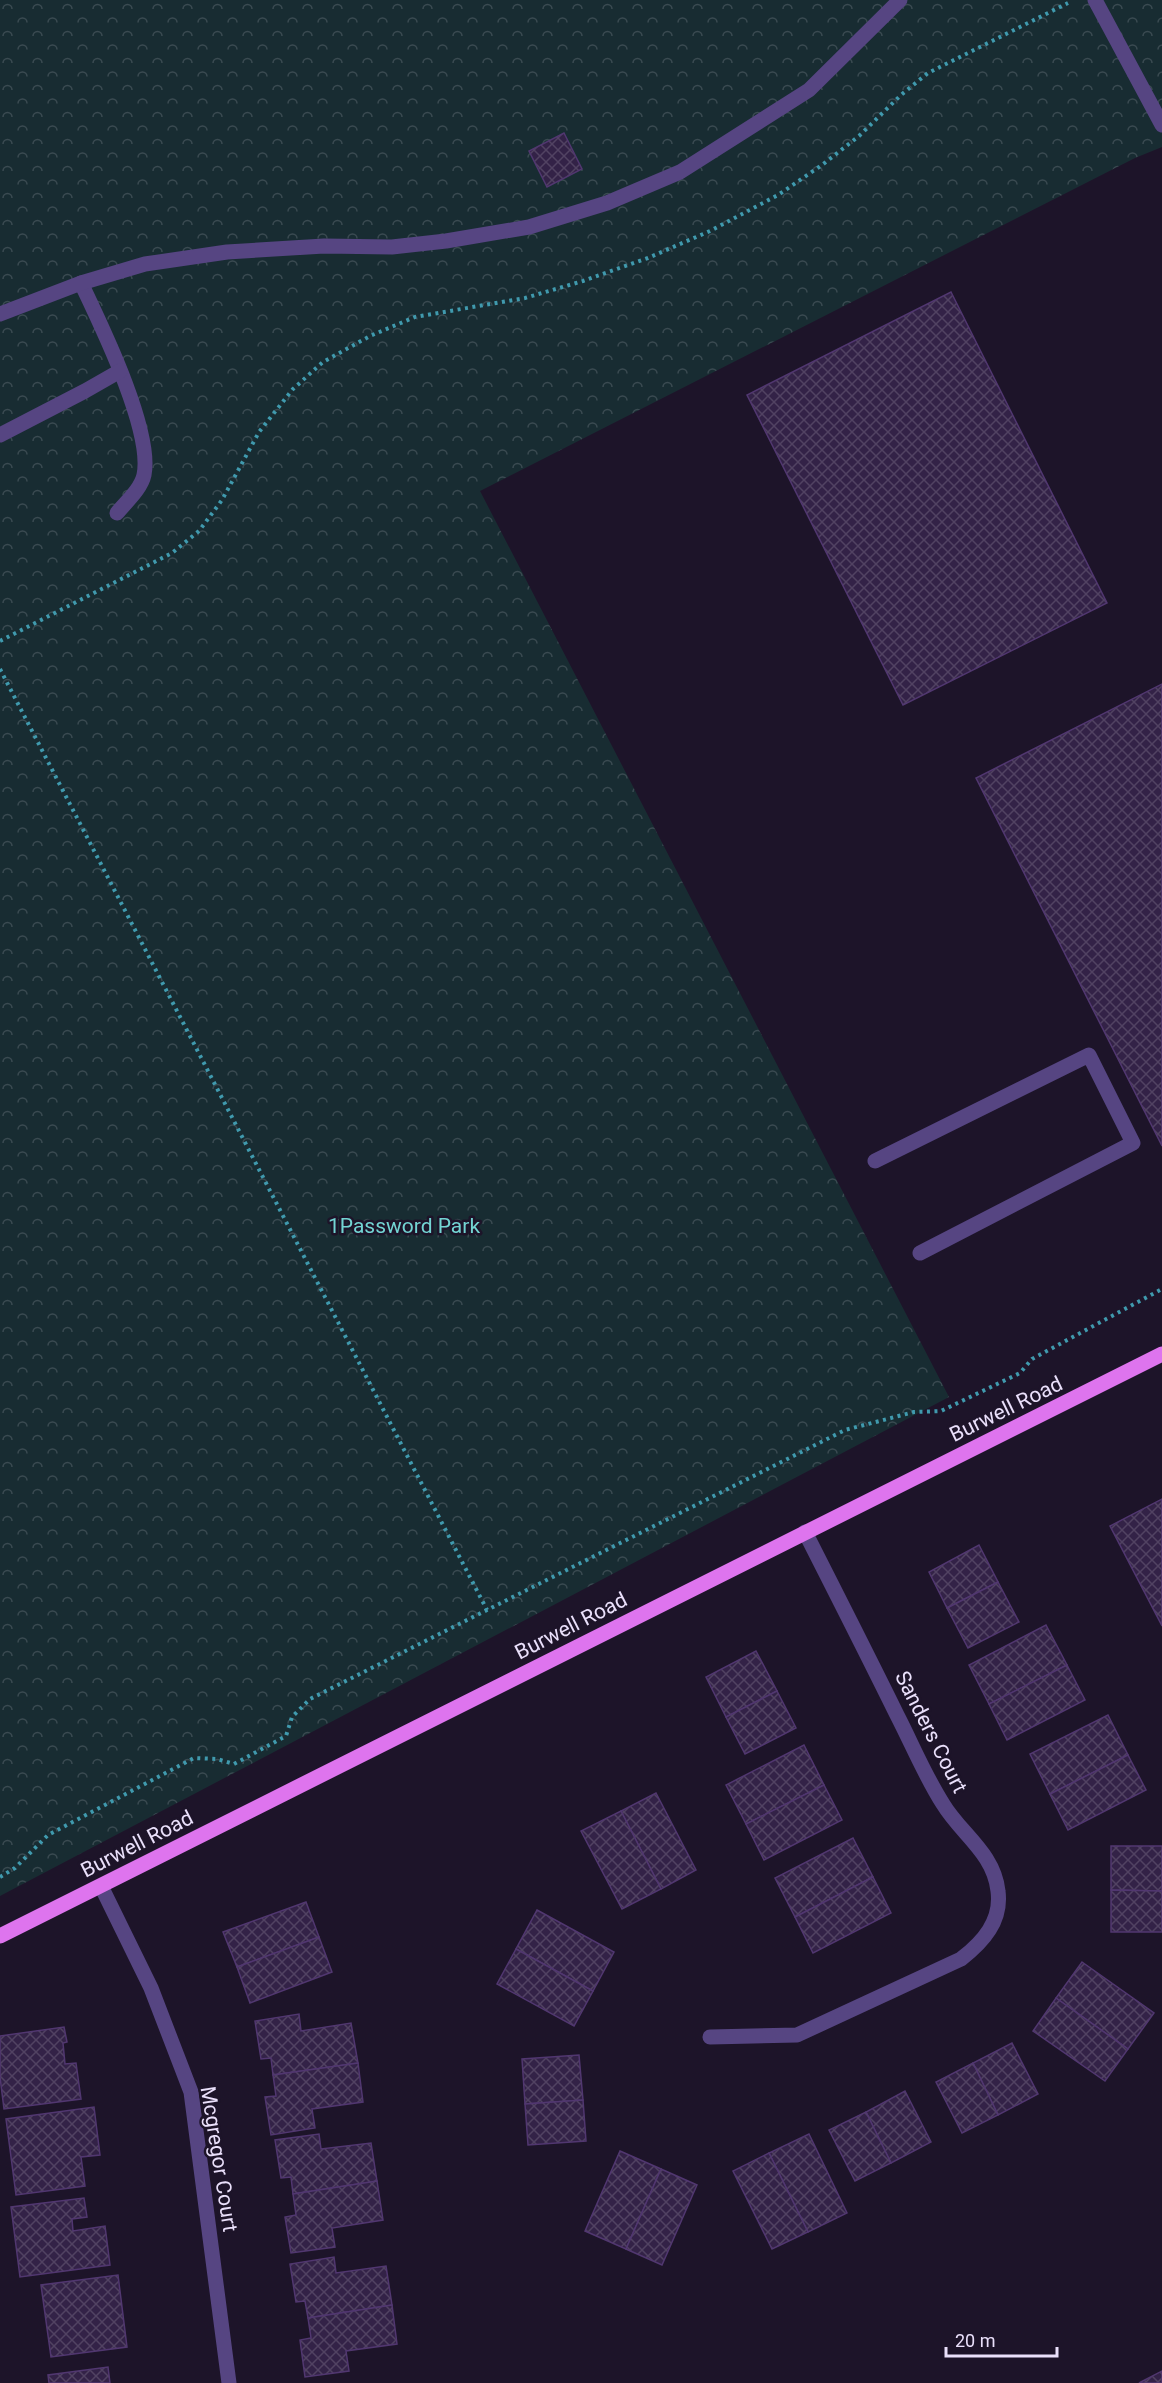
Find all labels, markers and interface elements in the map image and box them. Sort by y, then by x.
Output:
park label: 1Password Park [328,1214,480,1238]
street label: Burwell Road [946,1371,1066,1447]
street label: Burwell Road [511,1588,631,1664]
street label: Sanders Court [890,1667,972,1797]
street label: Burwell Road [77,1806,197,1882]
street label: Mcgregor Court [196,2085,242,2234]
scale bar [946,2320,1057,2358]
text: 20 m [955,2330,995,2351]

